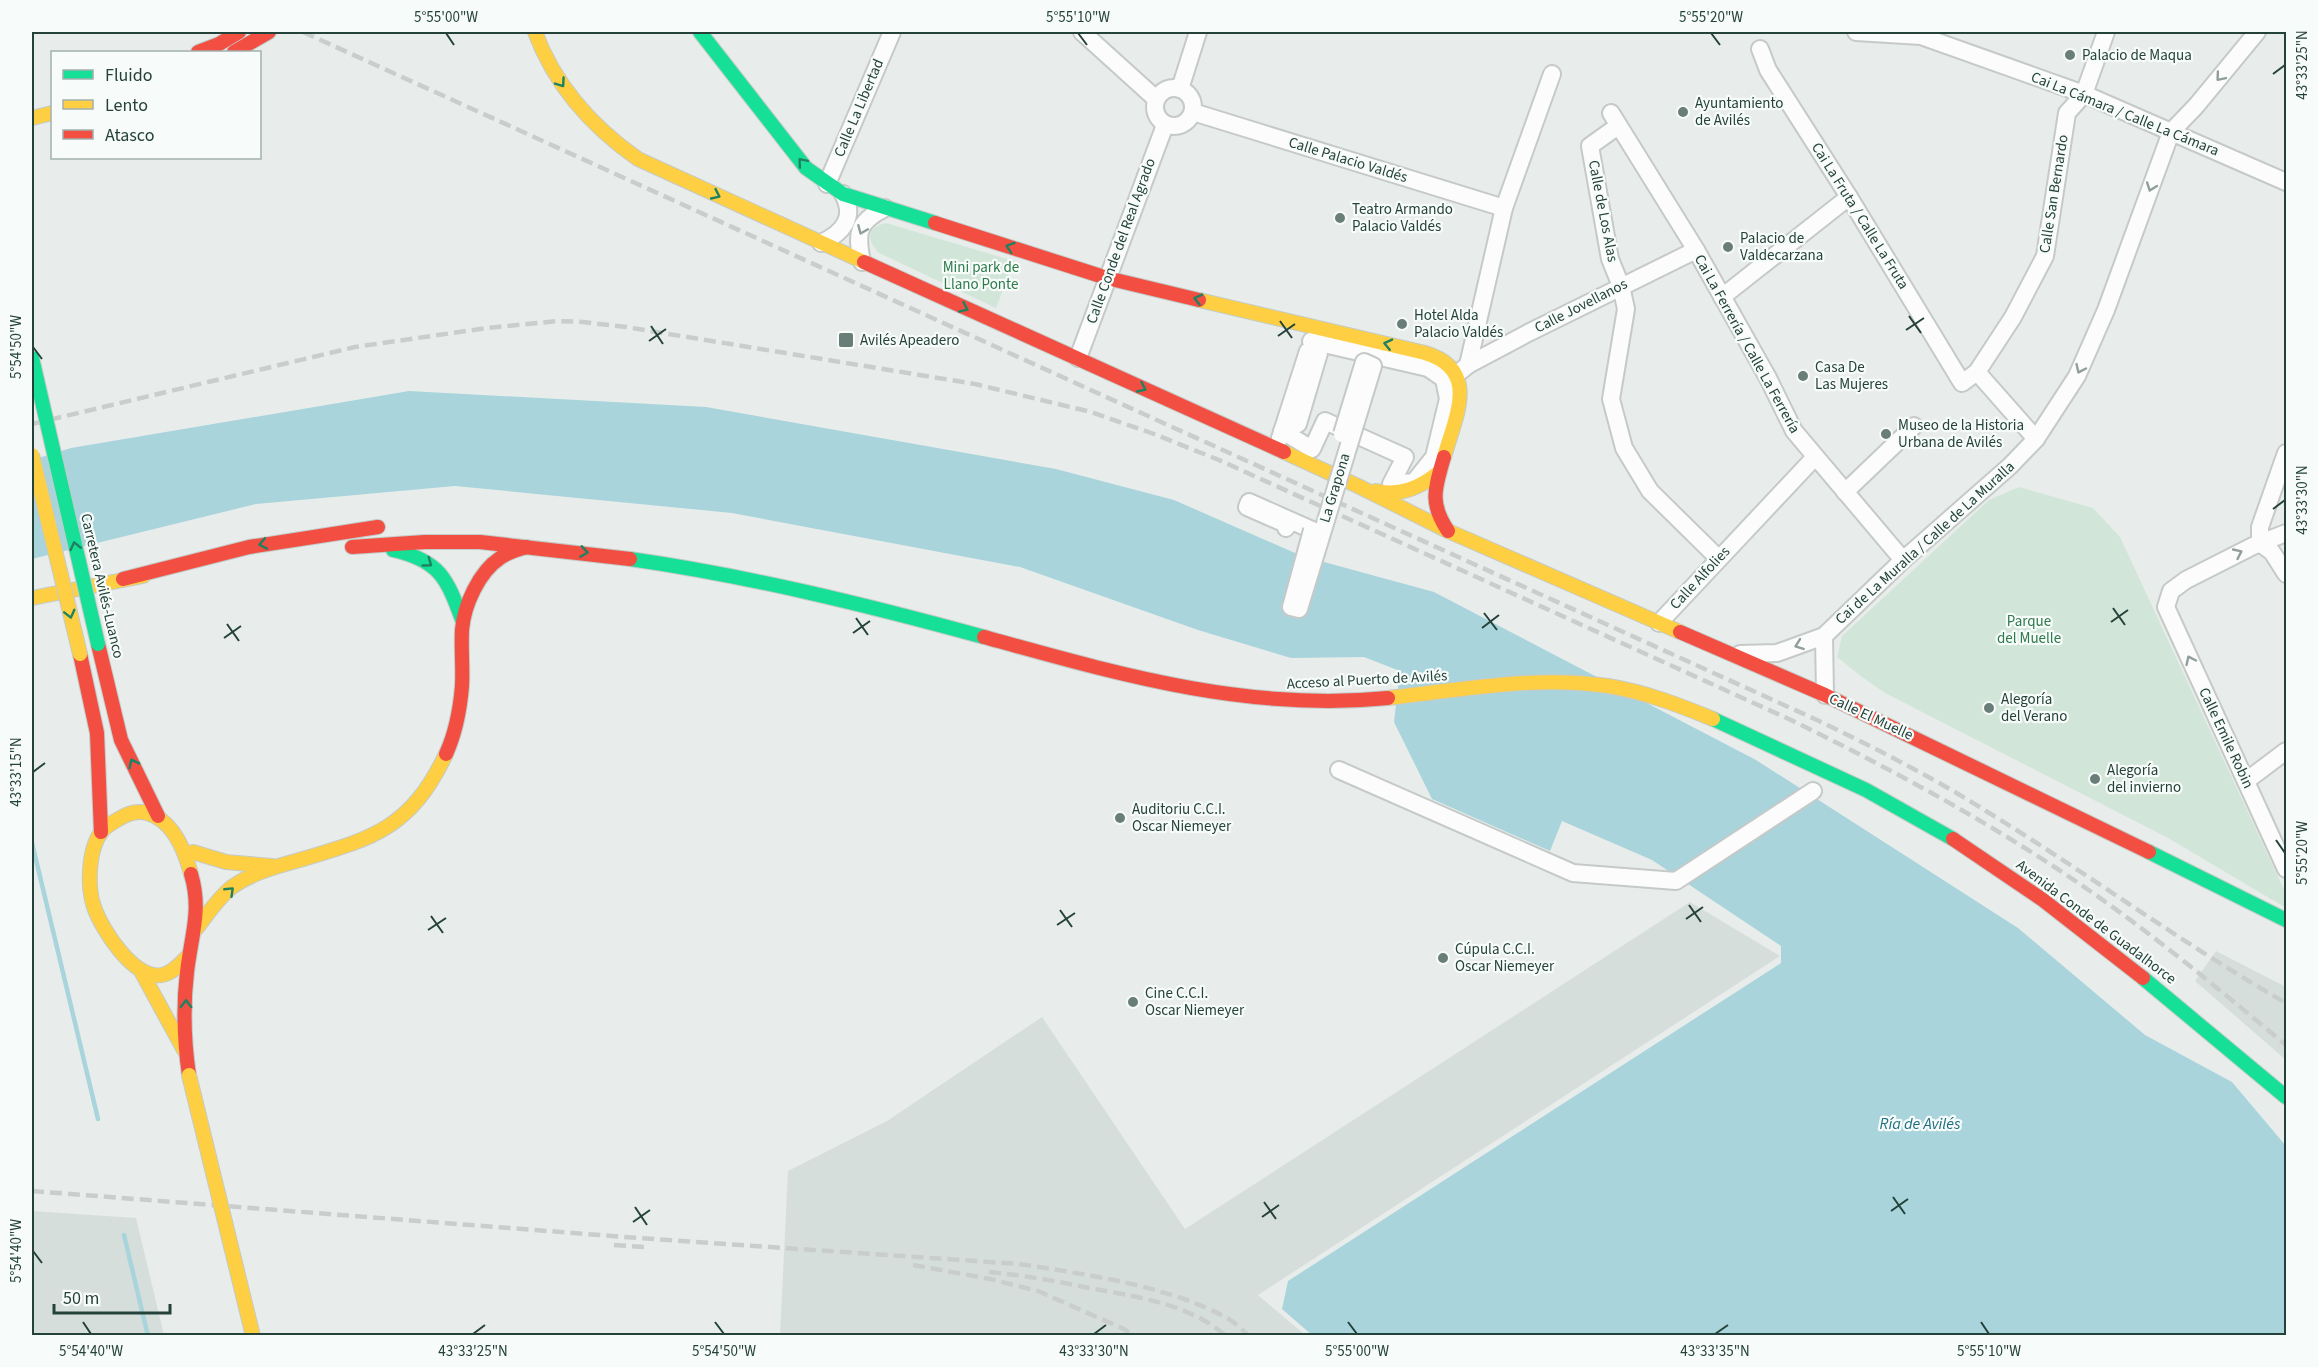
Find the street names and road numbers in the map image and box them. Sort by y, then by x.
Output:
street label: Calle La Libertad [829,56,889,160]
street label: Cai La Cámara / Calle La Cámara [2028,67,2222,161]
street label: Calle Palacio Valdés [1286,132,1410,188]
street label: Calle San Bernardo [2034,133,2074,255]
street label: Cai La Fruta / Calle La Fruta [1806,139,1914,293]
street label: Calle Conde del Real Agrado [1081,155,1161,327]
street label: Calle de Los Alas [1583,158,1623,264]
street label: Cai La Ferrería / Calle La Ferrería [1689,251,1805,437]
street label: Calle Jovellanos [1531,274,1631,338]
street label: La Grapona [1314,451,1356,525]
street label: Cai de La Muralla / Calle de La Muralla [1831,457,2019,629]
street label: Carretera Avilés-Luanco [75,511,129,661]
street label: Calle Alfolies [1665,542,1735,614]
street label: Acceso al Puerto de Avilés [1286,665,1448,695]
street label: Calle Emile Robin [2193,684,2259,792]
street label: Calle El Muelle [1826,688,1916,746]
street label: Avenida Conde de Guadalhorce [2012,855,2180,989]

